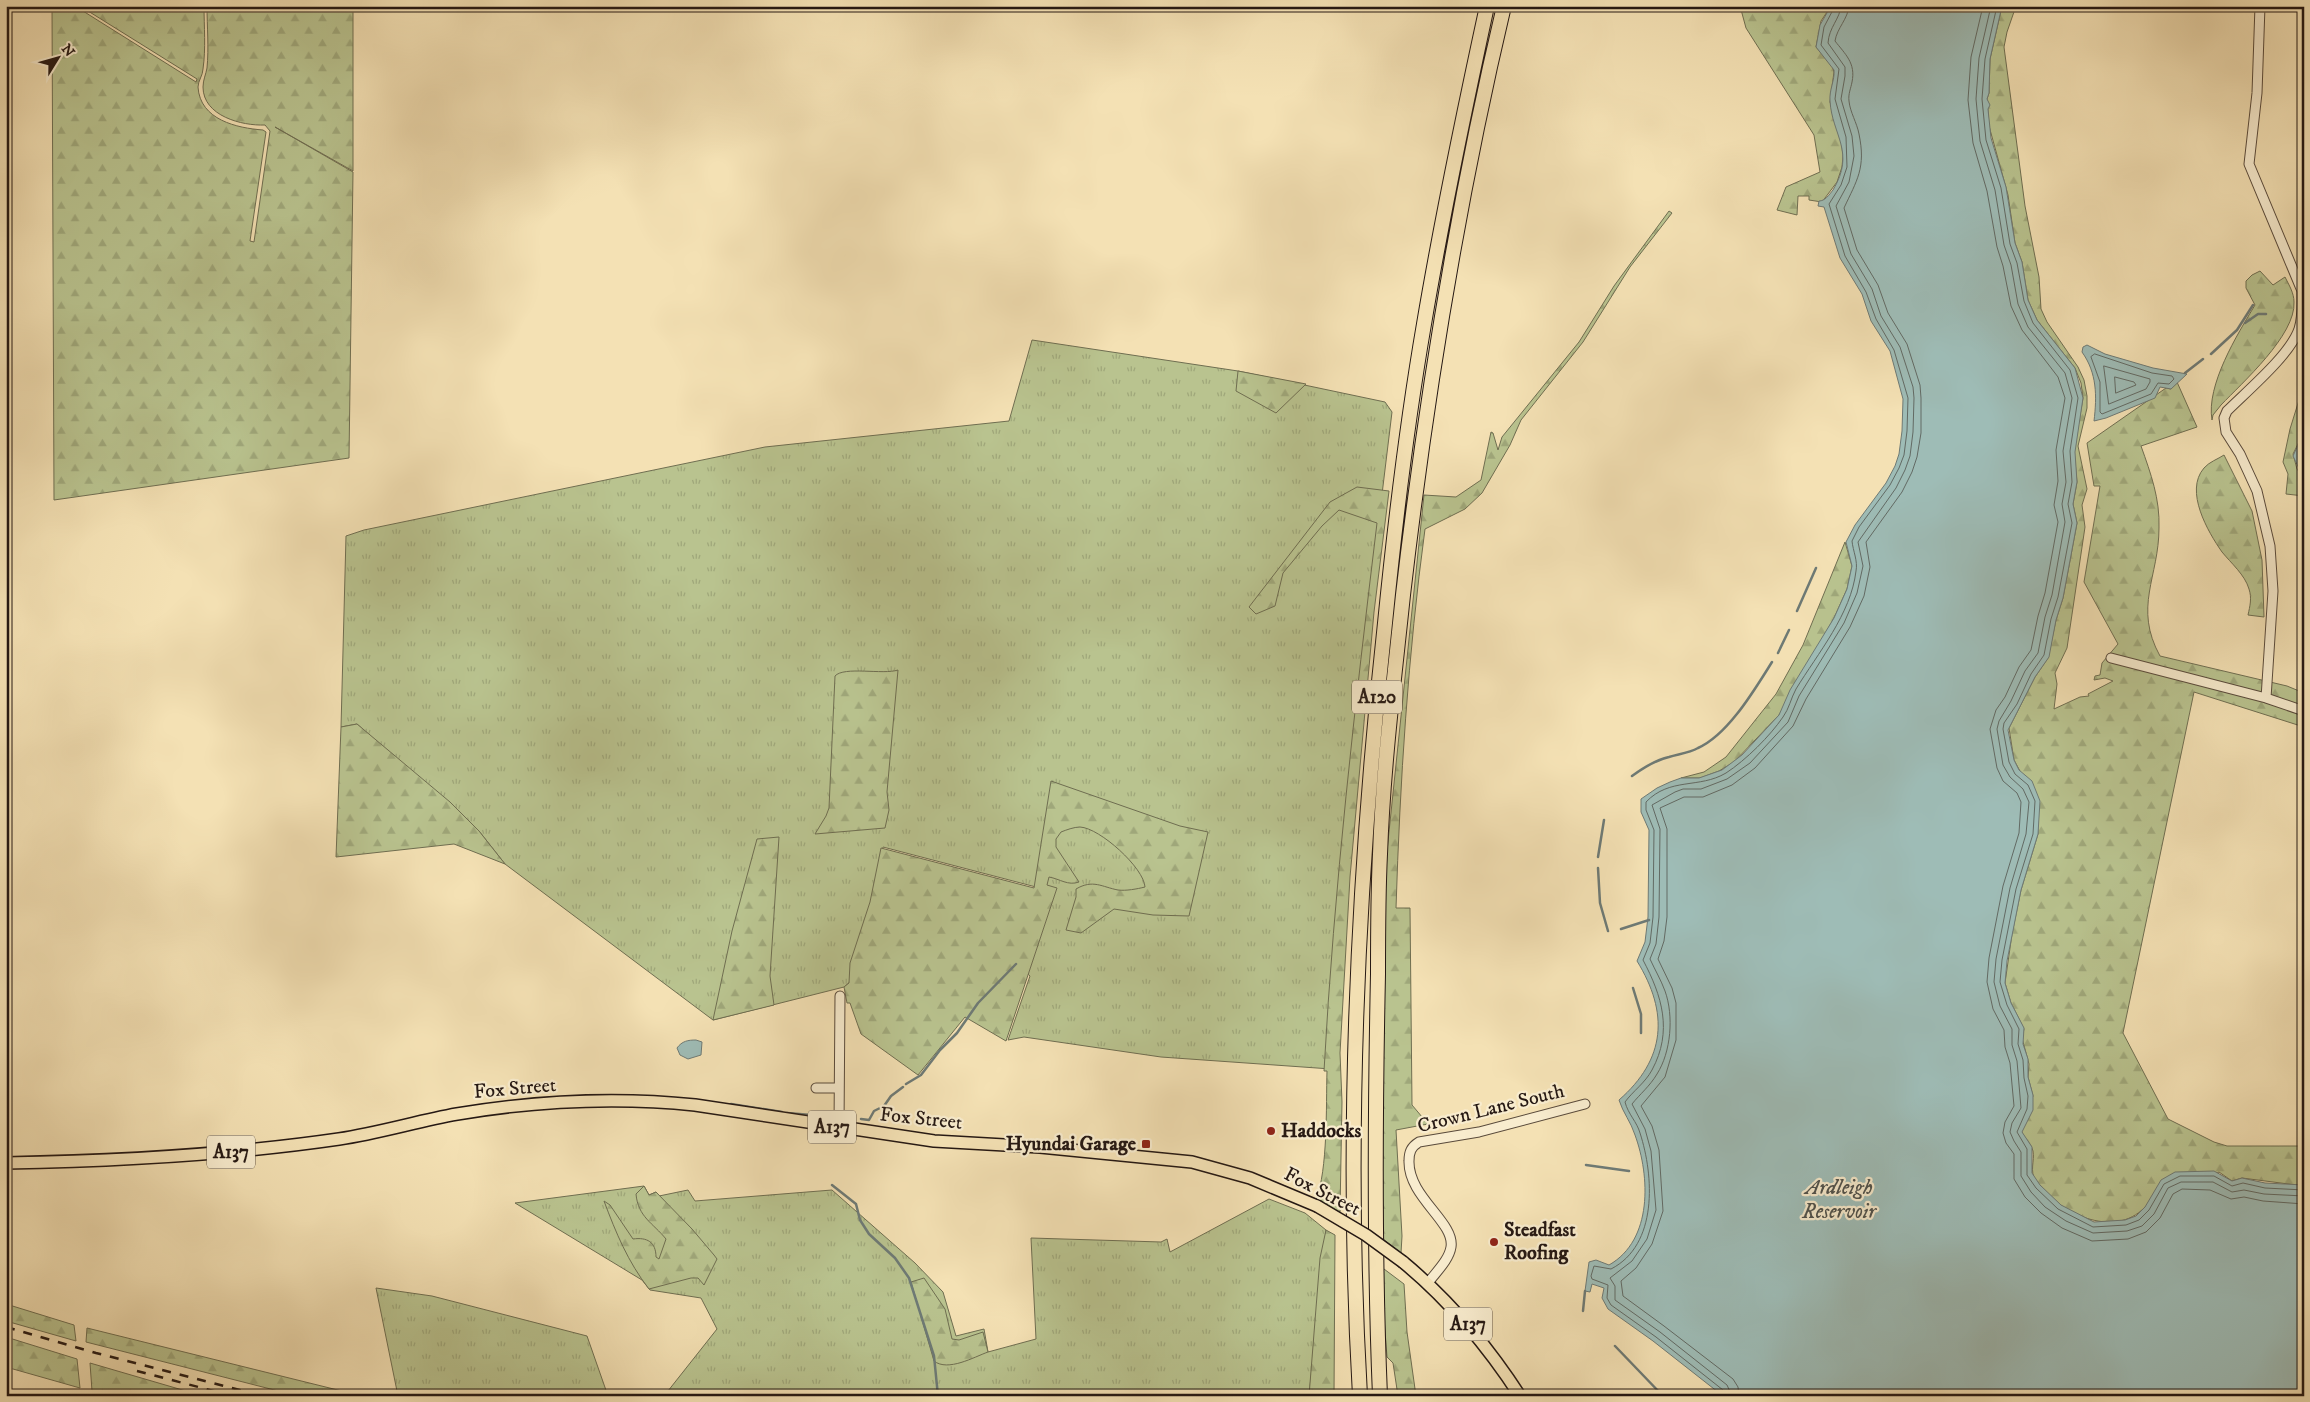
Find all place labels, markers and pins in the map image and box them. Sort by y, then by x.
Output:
place label: Haddocks [1281,1119,1362,1144]
marker: Haddocks [1265,1125,1277,1137]
place label: Hyundai Garage [1006,1132,1137,1157]
marker: Hyundai Garage [1140,1138,1152,1150]
place label: Steadfast Roofing [1504,1218,1576,1266]
marker: Steadfast Roofing [1488,1236,1500,1248]

